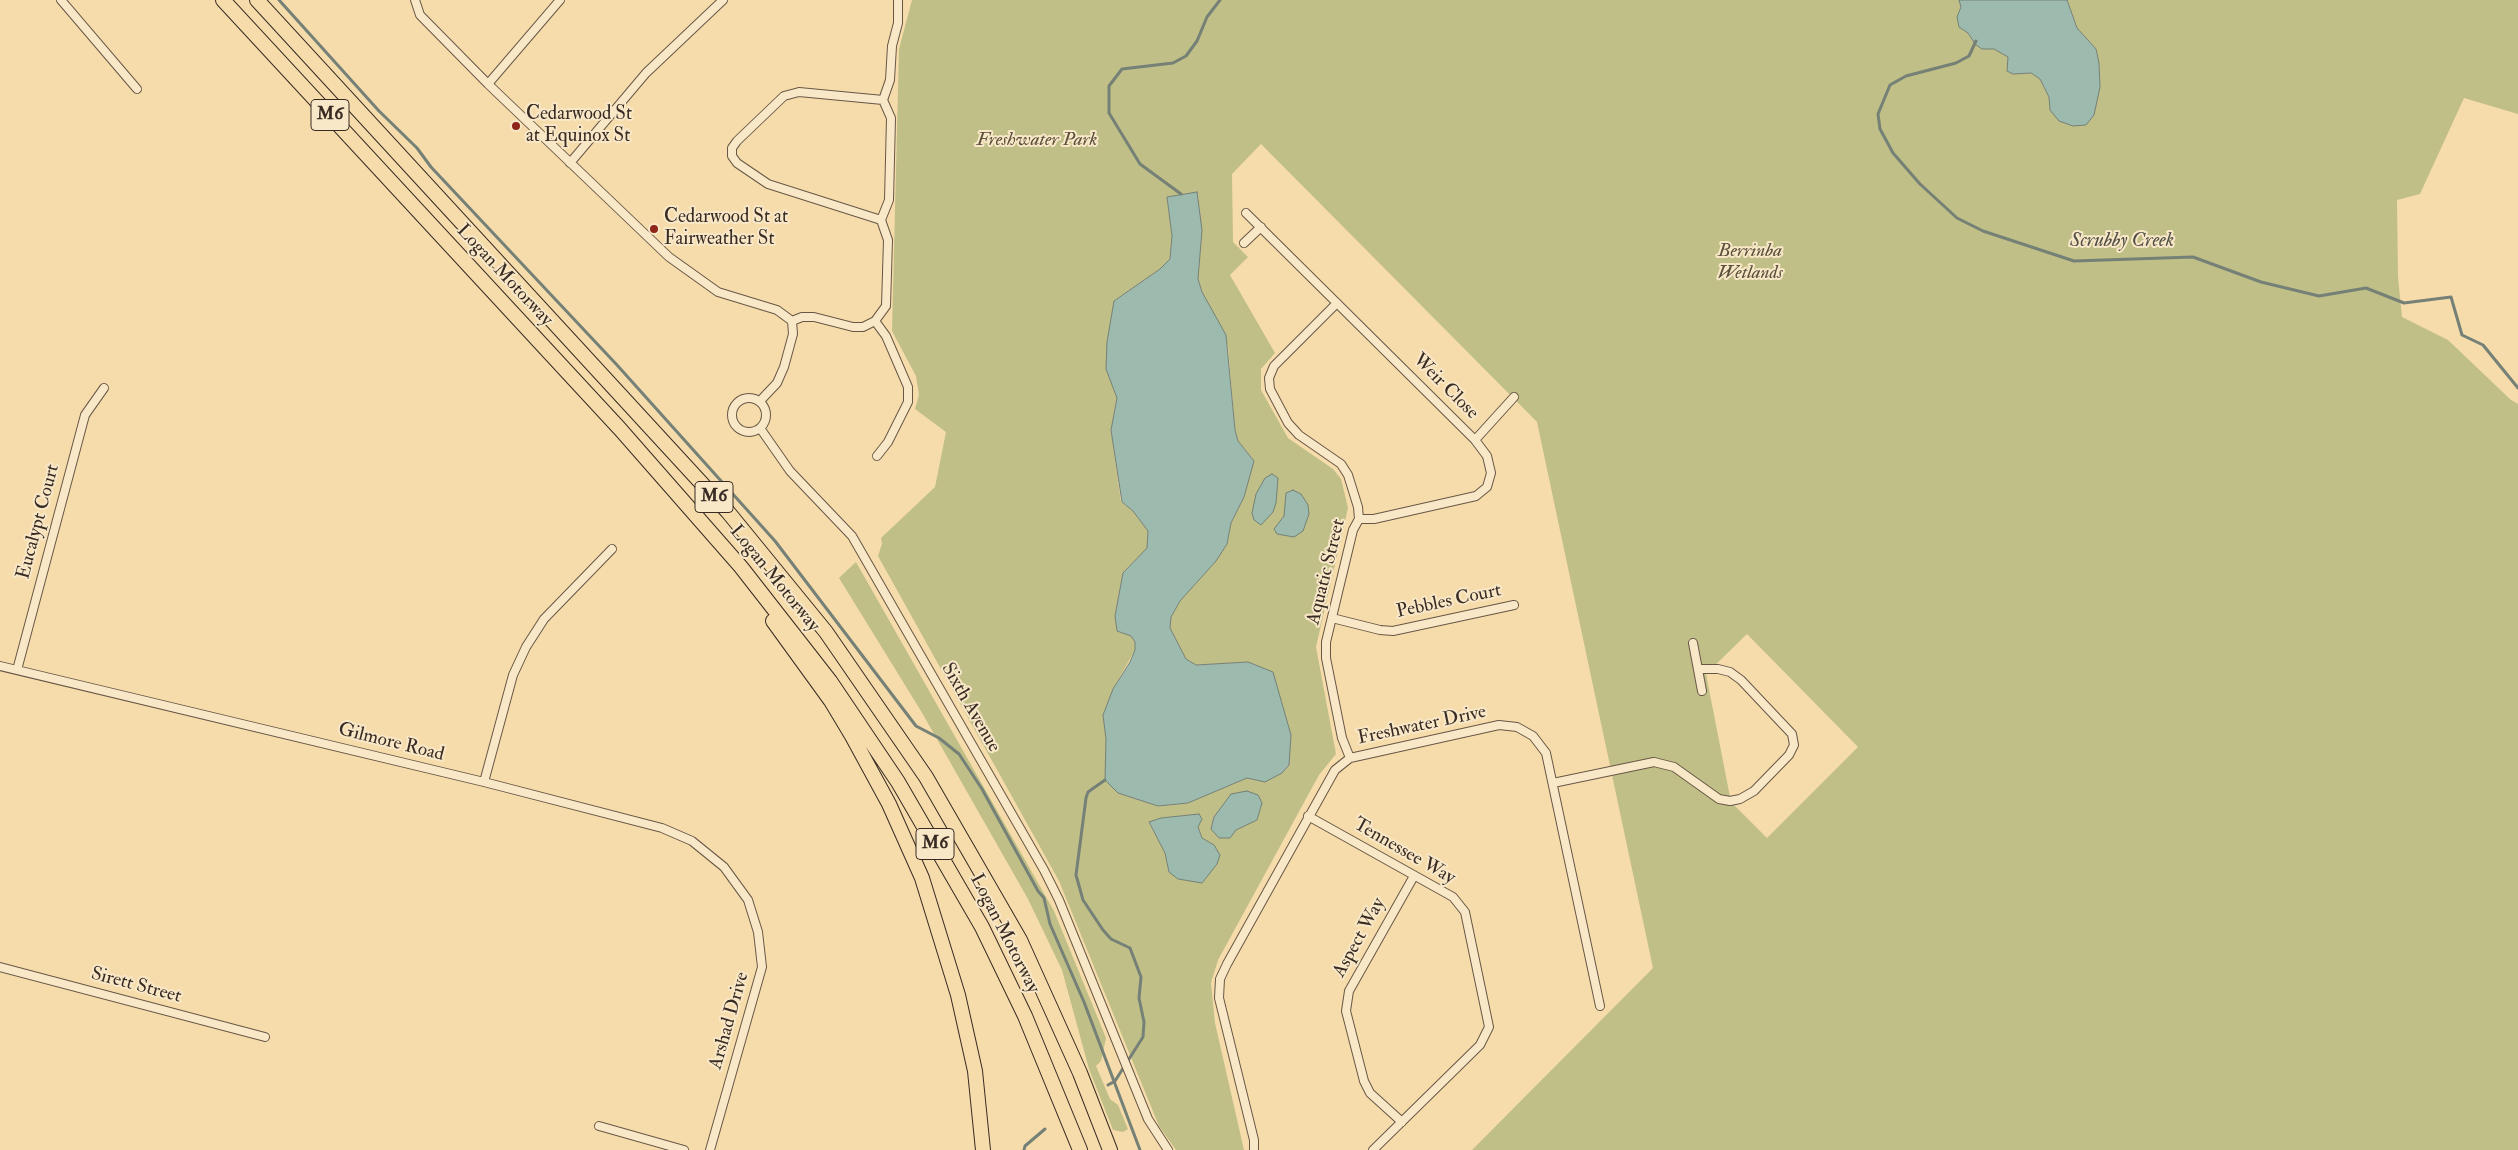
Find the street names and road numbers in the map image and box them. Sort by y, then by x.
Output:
road number: M6 [311,100,349,130]
street label: Logan Motorway [451,220,557,332]
street label: Weir Close [1407,349,1483,425]
street label: Eucalypt Court [13,462,65,582]
road number: M6 [695,482,733,512]
street label: Aquatic Street [1303,517,1351,627]
street label: Logan Motorway [724,521,824,637]
street label: Pebbles Court [1395,580,1503,624]
street label: Sixth Avenue [935,659,1005,757]
street label: Freshwater Drive [1356,701,1488,751]
street label: Gilmore Road [336,719,446,767]
street label: Tennessee Way [1349,814,1459,890]
road number: M6 [916,829,954,860]
street label: Logan Motorway [964,870,1044,998]
street label: Aspect Way [1329,894,1391,982]
street label: Sirett Street [88,963,184,1009]
street label: Arshad Drive [705,970,755,1072]

